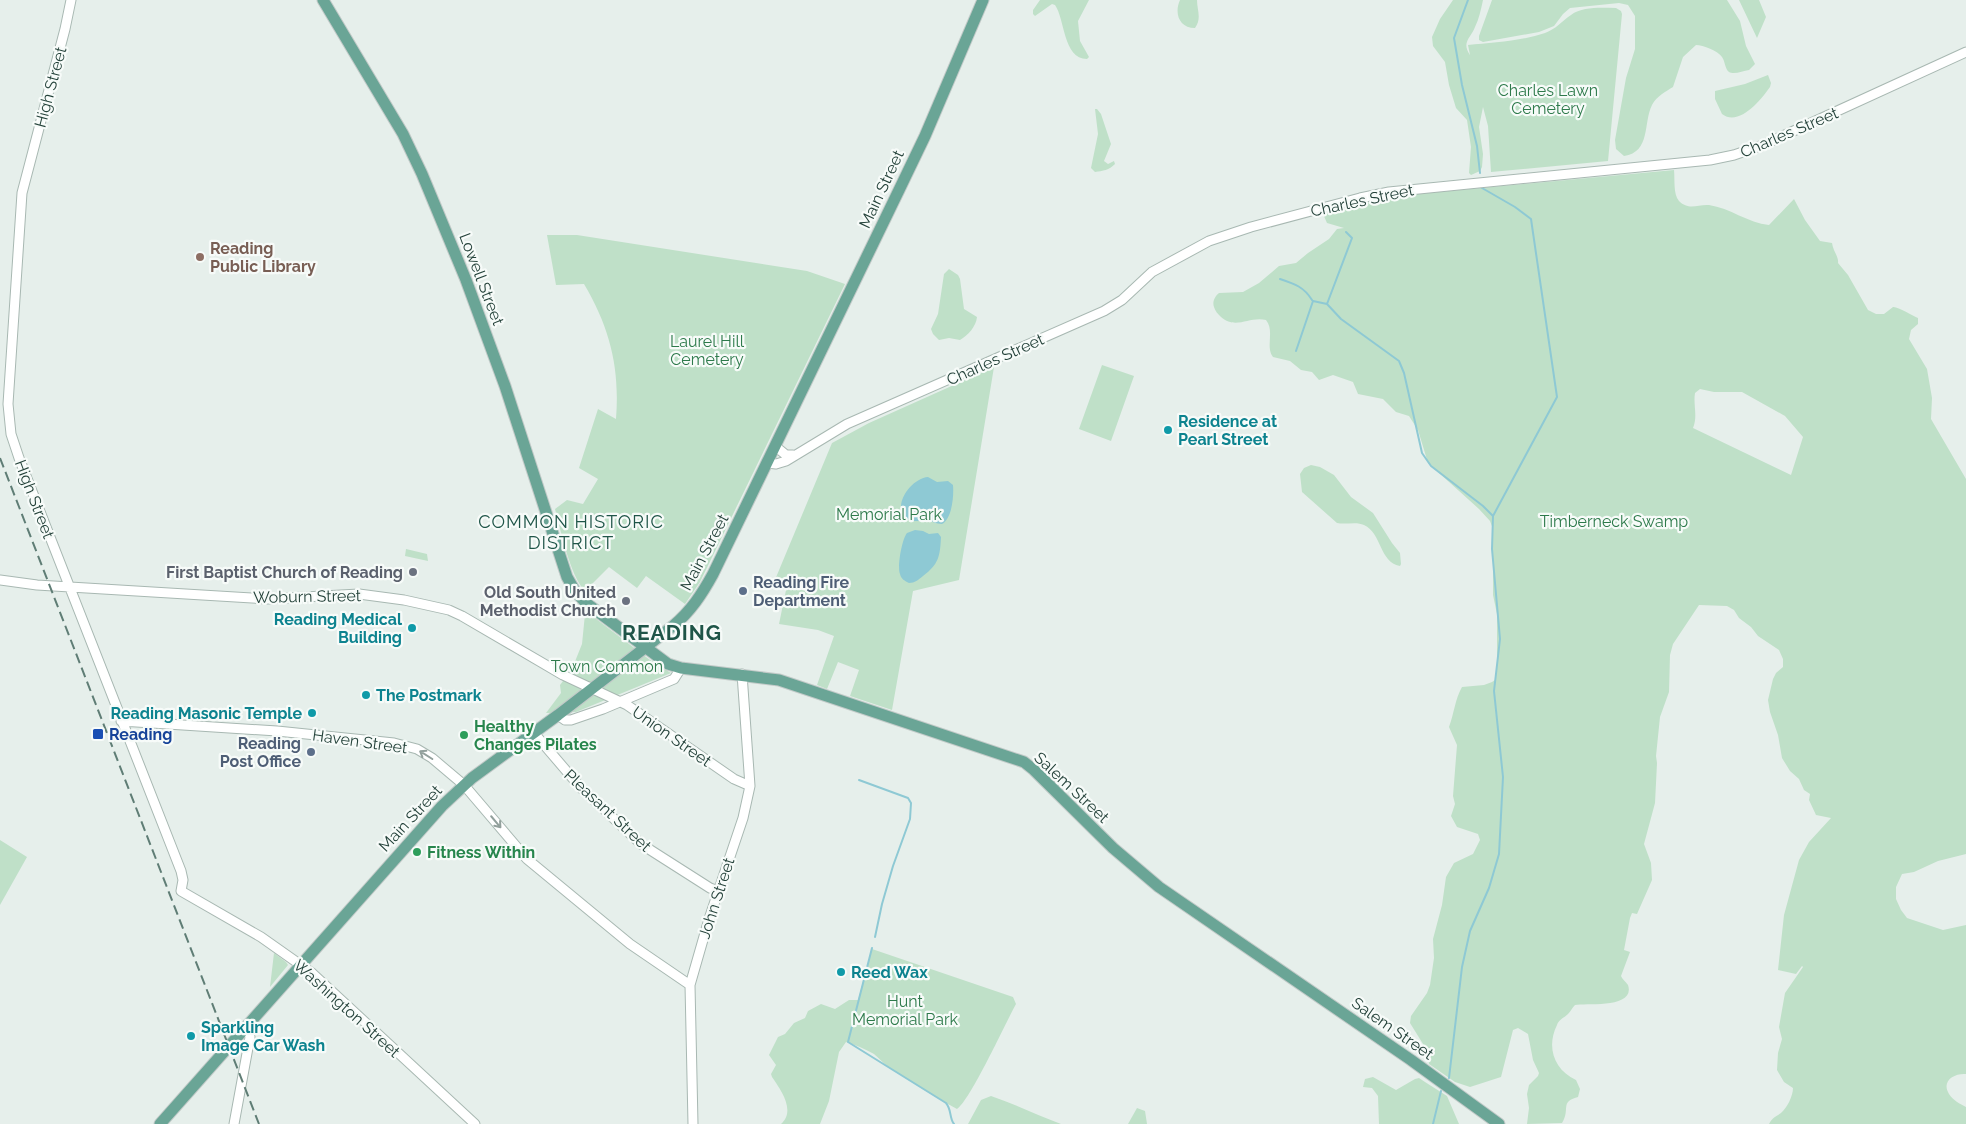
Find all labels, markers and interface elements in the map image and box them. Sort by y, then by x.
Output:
street label: High Street [31,44,71,130]
park label: Charles Lawn Cemetery [1498,81,1598,118]
street label: Charles Street [1737,103,1842,162]
street label: Main Street [855,147,908,231]
street label: Charles Street [1309,180,1416,221]
street label: Lowell Street [455,230,508,329]
place label: Reading Public Library [210,239,316,276]
marker: Reading Public Library [194,251,206,263]
street label: Charles Street [944,329,1047,389]
park label: Laurel Hill Cemetery [670,332,745,369]
place label: Residence at Pearl Street [1178,412,1277,449]
marker: Residence at Pearl Street [1162,424,1174,436]
street label: High Street [11,457,58,542]
park label: Memorial Park [836,505,942,524]
street label: Main Street [676,510,733,594]
district label: COMMON HISTORIC DISTRICT [478,511,664,553]
park label: Timberneck Swamp [1540,512,1688,531]
place label: First Baptist Church of Reading [166,563,403,582]
marker: First Baptist Church of Reading [407,566,419,578]
place label: Reading Fire Department [753,573,850,610]
place label: Old South United Methodist Church [480,583,616,620]
marker: Reading Fire Department [737,585,749,597]
street label: Woburn Street [253,586,362,607]
marker: Old South United Methodist Church [620,595,632,607]
place label: Reading Medical Building [274,610,403,647]
district label: READING [622,620,722,645]
marker: Reading Medical Building [406,622,418,634]
park label: Town Common [551,657,663,676]
place label: The Postmark [376,686,482,705]
marker: The Postmark [360,689,372,701]
street label: Union Street [629,702,715,771]
place label: Reading Masonic Temple [111,704,302,723]
marker: Reading Masonic Temple [306,707,318,719]
place label: Healthy Changes Pilates [474,717,597,754]
place label: Reading [109,725,172,744]
street label: Haven Street [311,725,409,758]
marker: Reading [91,727,105,741]
marker: Healthy Changes Pilates [458,729,470,741]
place label: Reading Post Office [220,734,301,771]
marker: Reading Post Office [305,746,317,758]
street label: Salem Street [1030,748,1113,827]
one-way arrow [420,749,434,759]
street label: Pleasant Street [560,765,656,856]
street label: Main Street [375,781,446,856]
one-way arrow [490,815,501,828]
place label: Fitness Within [427,843,535,862]
marker: Fitness Within [411,846,423,858]
street label: John Street [694,855,739,941]
street label: Washington Street [289,956,404,1062]
place label: Reed Wax [851,963,928,982]
marker: Reed Wax [835,966,847,978]
park label: Hunt Memorial Park [852,992,958,1029]
street label: Salem Street [1348,993,1438,1064]
place label: Sparkling Image Car Wash [201,1018,325,1055]
marker: Sparkling Image Car Wash [185,1030,197,1042]

